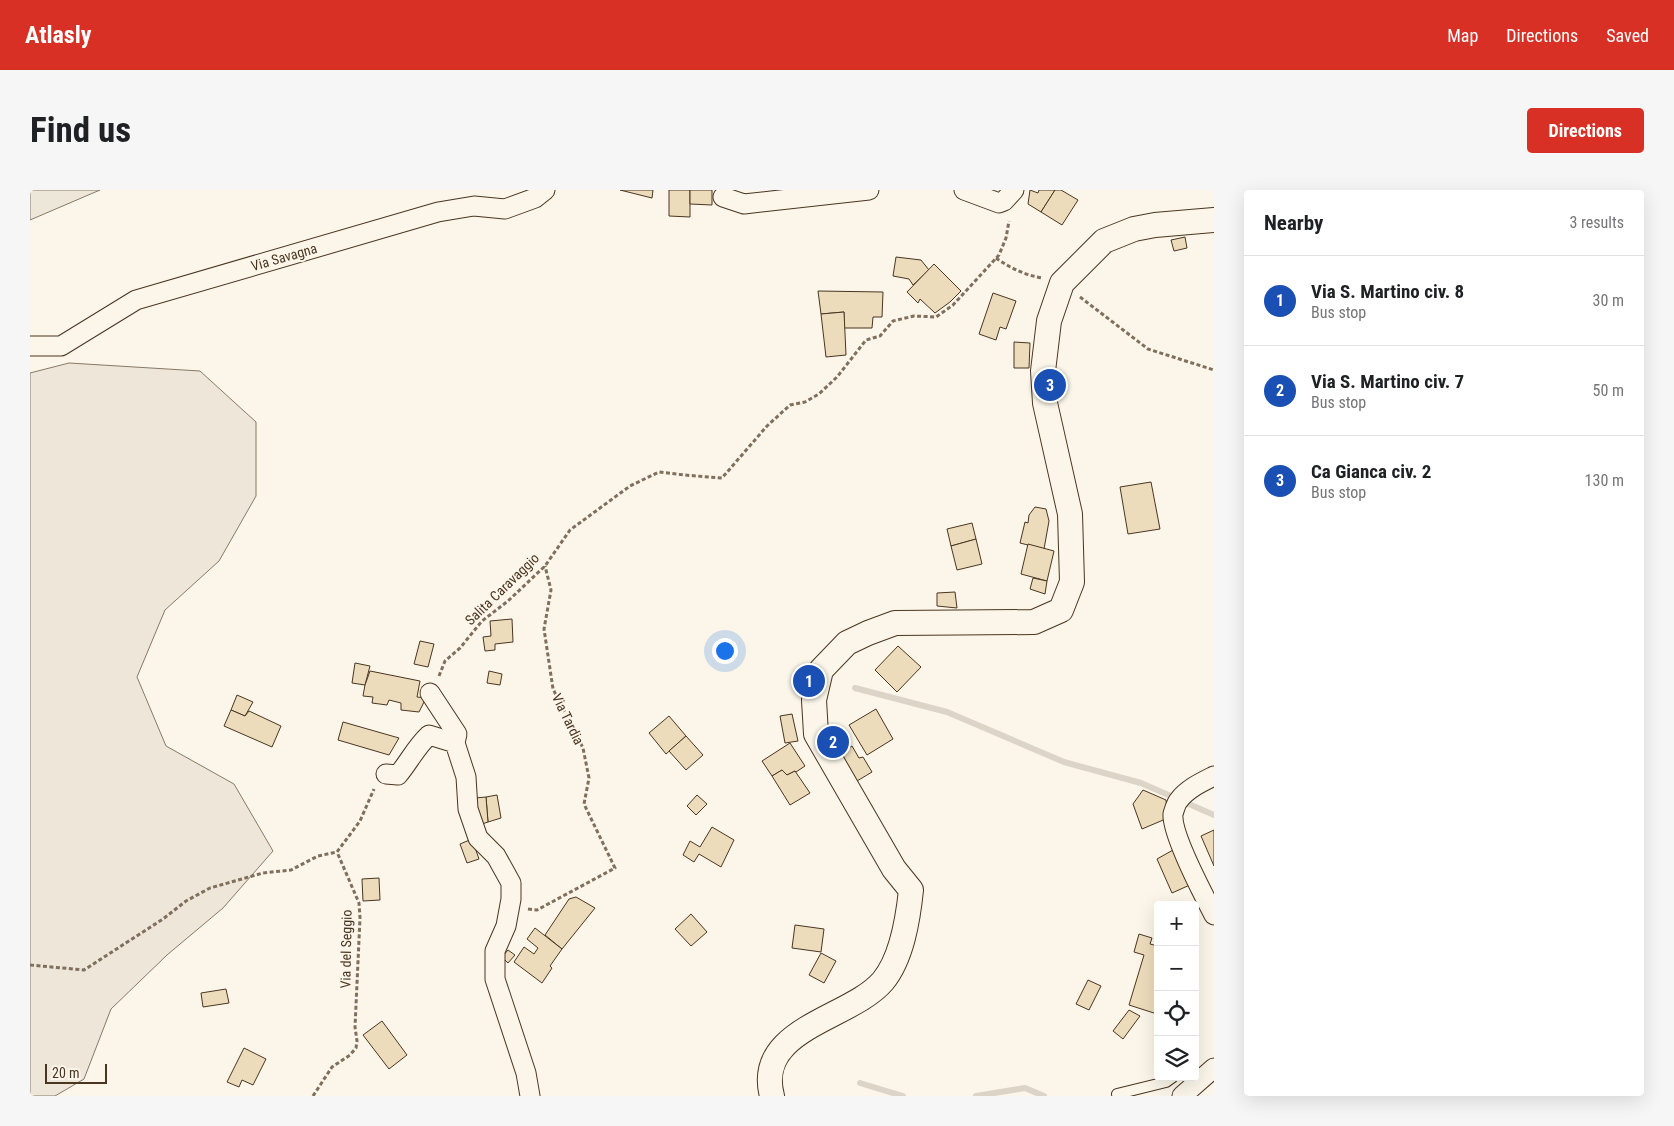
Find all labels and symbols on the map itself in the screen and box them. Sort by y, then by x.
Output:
street label: Via Savagna [249,240,319,274]
pin: 3 [1034,366,1066,404]
street label: Salita Caravaggio [462,550,542,628]
your location [712,638,738,664]
pin: 1 [793,662,825,700]
street label: Via Tardia [549,691,587,747]
pin: 2 [817,723,849,761]
street label: Via del Seggio [337,909,355,989]
scale bar [45,1061,108,1084]

